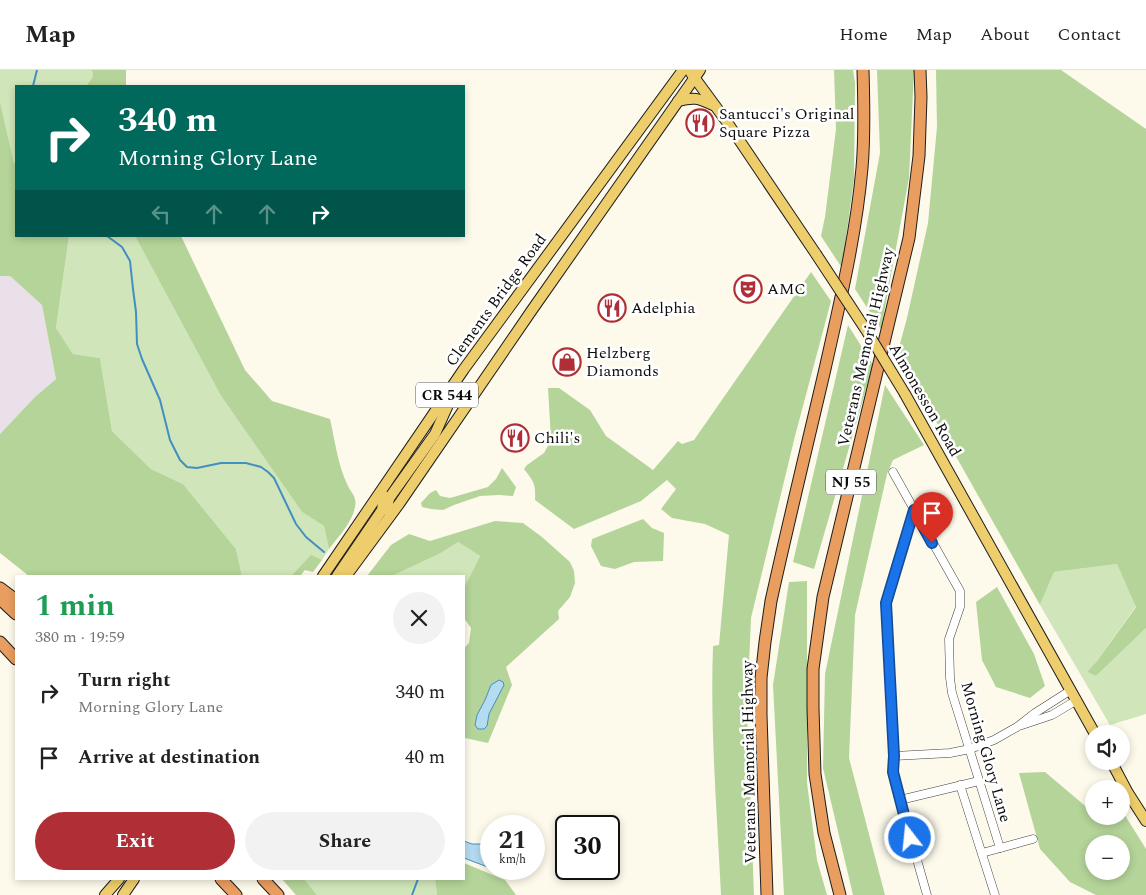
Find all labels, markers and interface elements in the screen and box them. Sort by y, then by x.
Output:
text: Map [25,17,75,53]
text: Home [839,21,888,48]
text: Map [916,21,952,48]
text: About [980,21,1030,48]
text: Contact [1058,21,1121,48]
text: 340 m [118,94,217,147]
place label: Santucci's Original Square Pizza [719,102,855,144]
icon: right [35,105,100,170]
restaurant icon: Santucci's Original Square Pizza [685,108,715,138]
text: Morning Glory Lane [118,142,318,175]
icon: left [147,200,175,228]
icon: ahead [200,200,228,228]
icon: ahead [253,200,281,228]
icon: right [306,200,334,228]
street label: Clements Bridge Road [440,229,552,371]
street label: Veterans Memorial Highway [831,244,901,449]
theatre icon: AMC [733,274,763,304]
place label: AMC [767,277,806,301]
restaurant icon: Adelphia [597,293,627,323]
place label: Adelphia [631,296,695,320]
street label: Almonesson Road [883,339,967,461]
place label: Helzberg Diamonds [586,341,659,383]
shop icon: Helzberg Diamonds [552,347,582,377]
road number: CR 544 [416,382,478,408]
restaurant icon: Chili's [500,423,530,453]
place label: Chili's [534,426,580,450]
road number: NJ 55 [826,470,876,494]
pin [911,492,953,543]
icon: arrive [918,499,946,527]
text: 1 min [35,583,115,629]
button: close [393,592,445,644]
text: 380 m · 19:59 [35,625,125,649]
street label: Veterans Memorial Highway [735,659,763,864]
text: Turn right [78,666,171,695]
text: 340 m [395,678,445,707]
icon: right [35,679,63,707]
street label: Morning Glory Lane [954,679,1018,825]
text: Morning Glory Lane [78,695,223,719]
map controls [1085,725,1130,880]
button: sound [1085,725,1130,770]
text: Arrive at destination [78,743,260,772]
text: 40 m [405,743,445,772]
icon: arrive [35,744,63,772]
button: + [1085,780,1130,825]
position arrow [883,811,935,863]
button: Exit [35,812,235,870]
button: Share [245,812,445,870]
speed limit sign: 30 [555,815,620,880]
text: 21 [498,822,527,860]
button: − [1085,835,1130,880]
text: km/h [499,850,526,869]

